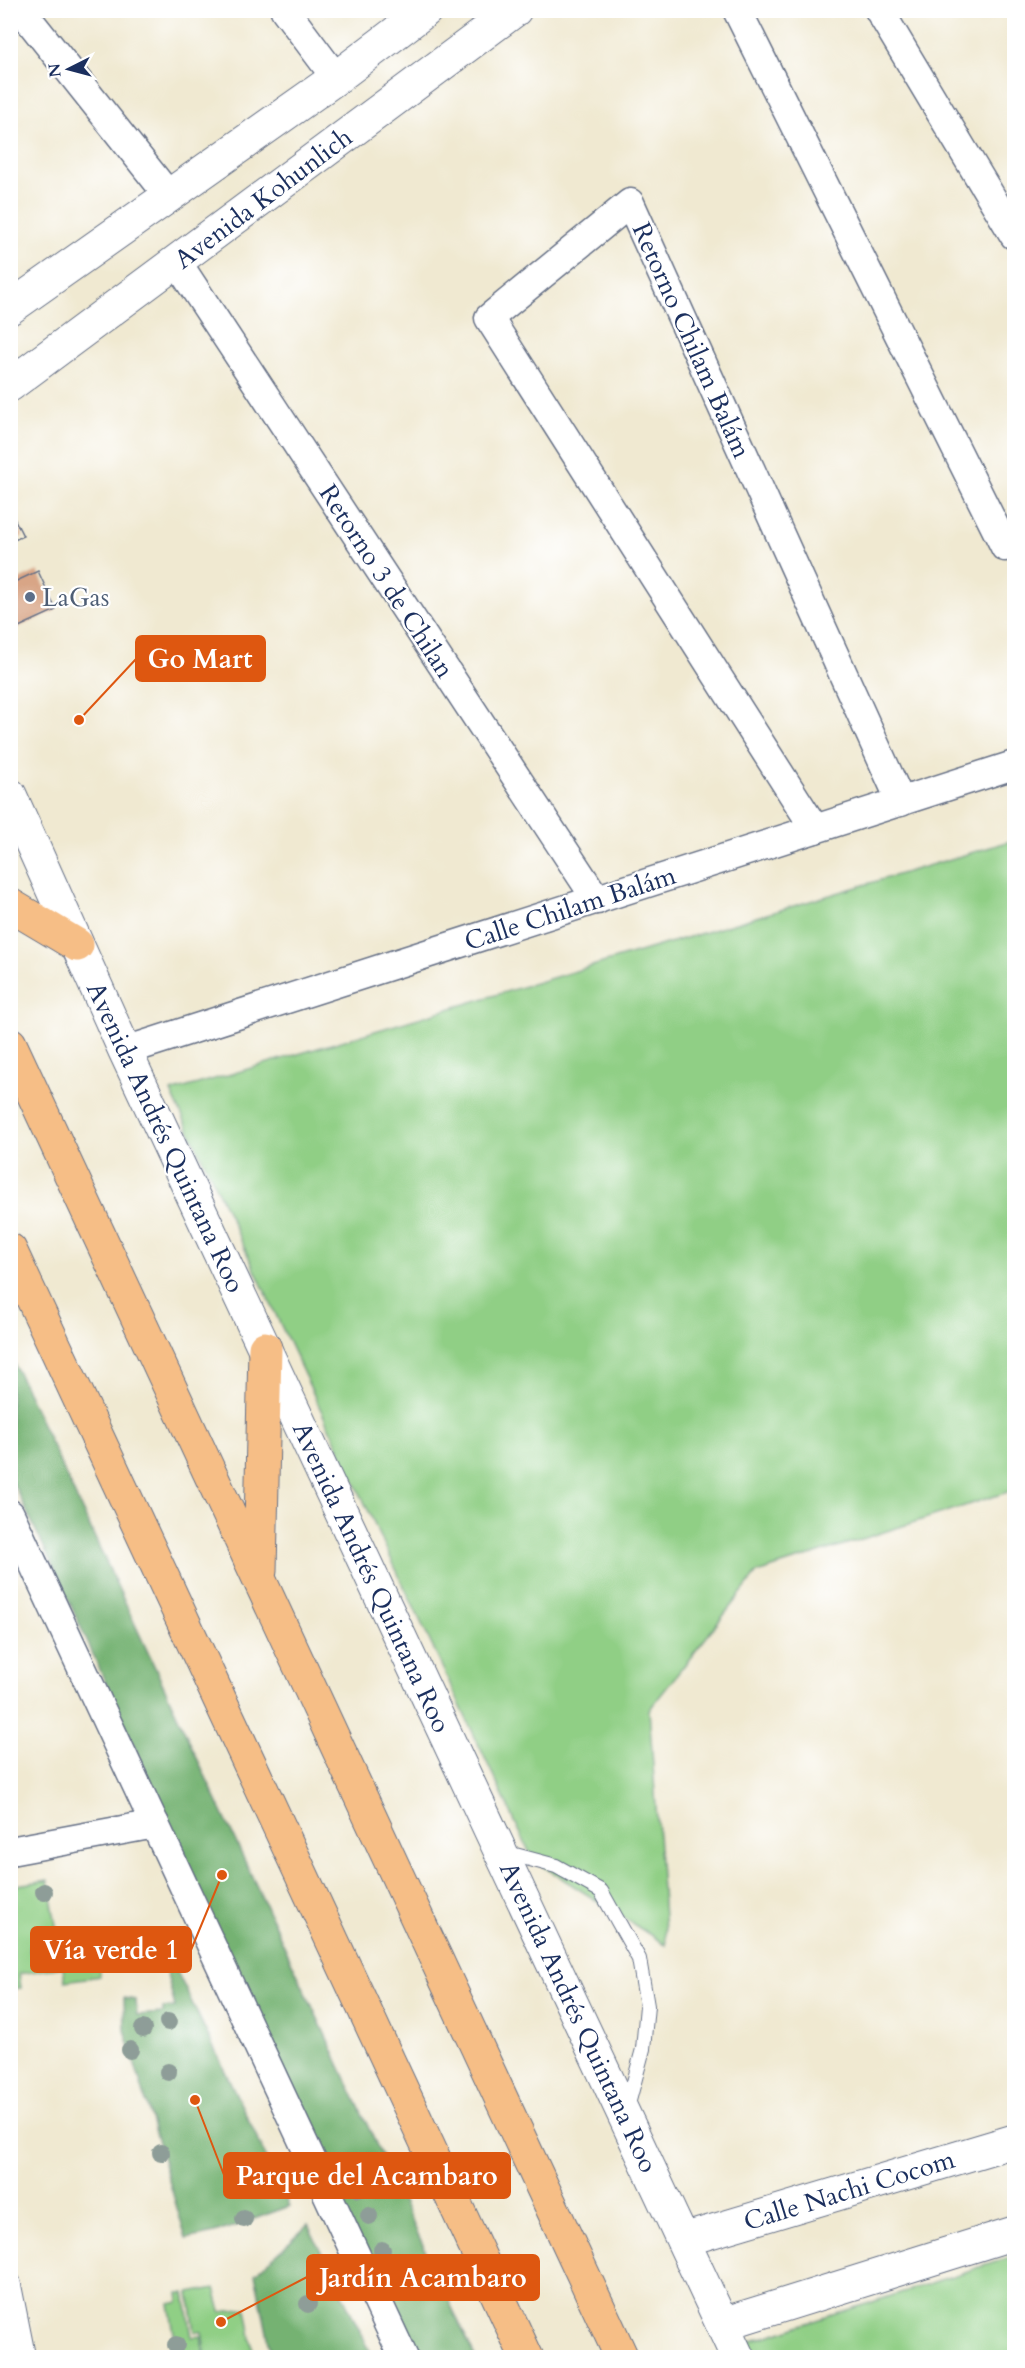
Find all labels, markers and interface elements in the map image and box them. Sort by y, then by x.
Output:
north arrow [39,39,99,99]
text: N [43,62,67,79]
street label: Avenida Kohunlich [167,120,359,277]
street label: Retorno Chilam Balám [624,217,759,464]
street label: Retorno 3 de Chilan [311,478,462,685]
place label: LaGas [42,580,109,615]
marker: LaGas [23,590,37,604]
callout: Go Mart [136,636,265,681]
text: Go Mart [148,641,253,678]
street label: Calle Chilam Balám [460,858,680,959]
street label: Avenida Andrés Quintana Roo [78,976,253,1298]
street label: Avenida Andrés Quintana Roo [284,1416,459,1738]
street label: Avenida Andrés Quintana Roo [491,1856,666,2178]
callout: Vía verde 1 [31,1927,191,1972]
text: Vía verde 1 [43,1932,179,1969]
street label: Calle Nachi Cocom [739,2142,959,2239]
callout: Parque del Acambaro [224,2153,510,2198]
text: Parque del Acambaro [236,2158,498,2195]
callout: Jardín Acambaro [307,2255,539,2300]
text: Jardín Acambaro [315,2260,527,2297]

